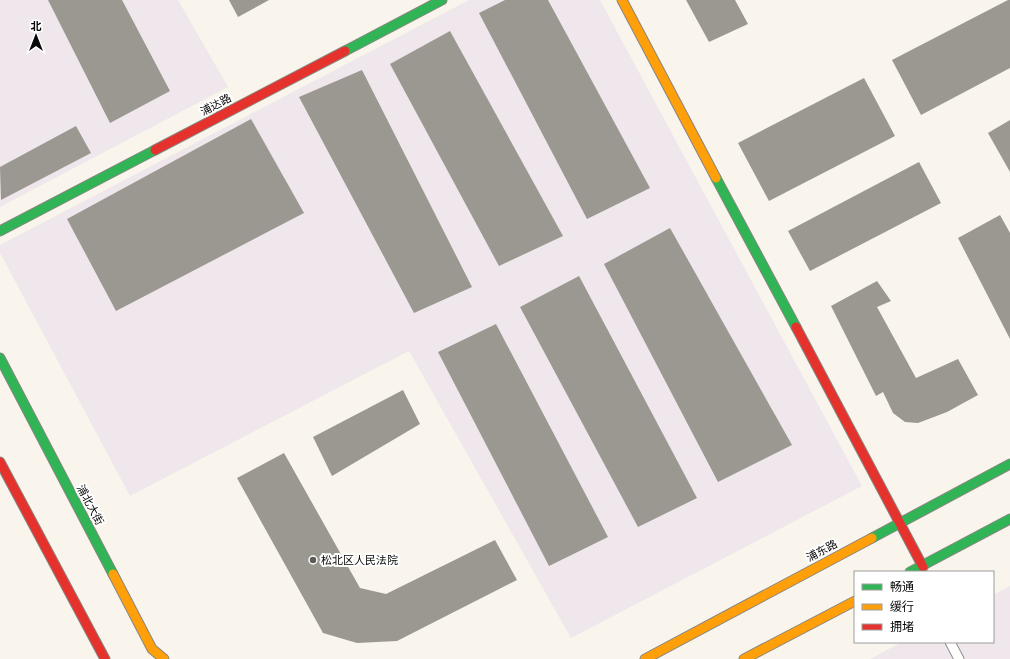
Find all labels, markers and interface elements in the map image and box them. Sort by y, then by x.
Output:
north arrow [16,16,56,56]
text: 北 [31,19,42,34]
street label: 浦达路 [198,91,234,119]
street label: 浦北大街 [73,482,107,528]
street label: 浦东路 [804,537,840,565]
place label: 松北区人民法院 [321,553,398,568]
marker: 松北区人民法院 [308,555,318,565]
legend [854,571,994,643]
text: 畅通 [890,579,914,595]
text: 缓行 [890,599,914,615]
text: 拥堵 [890,619,914,635]

